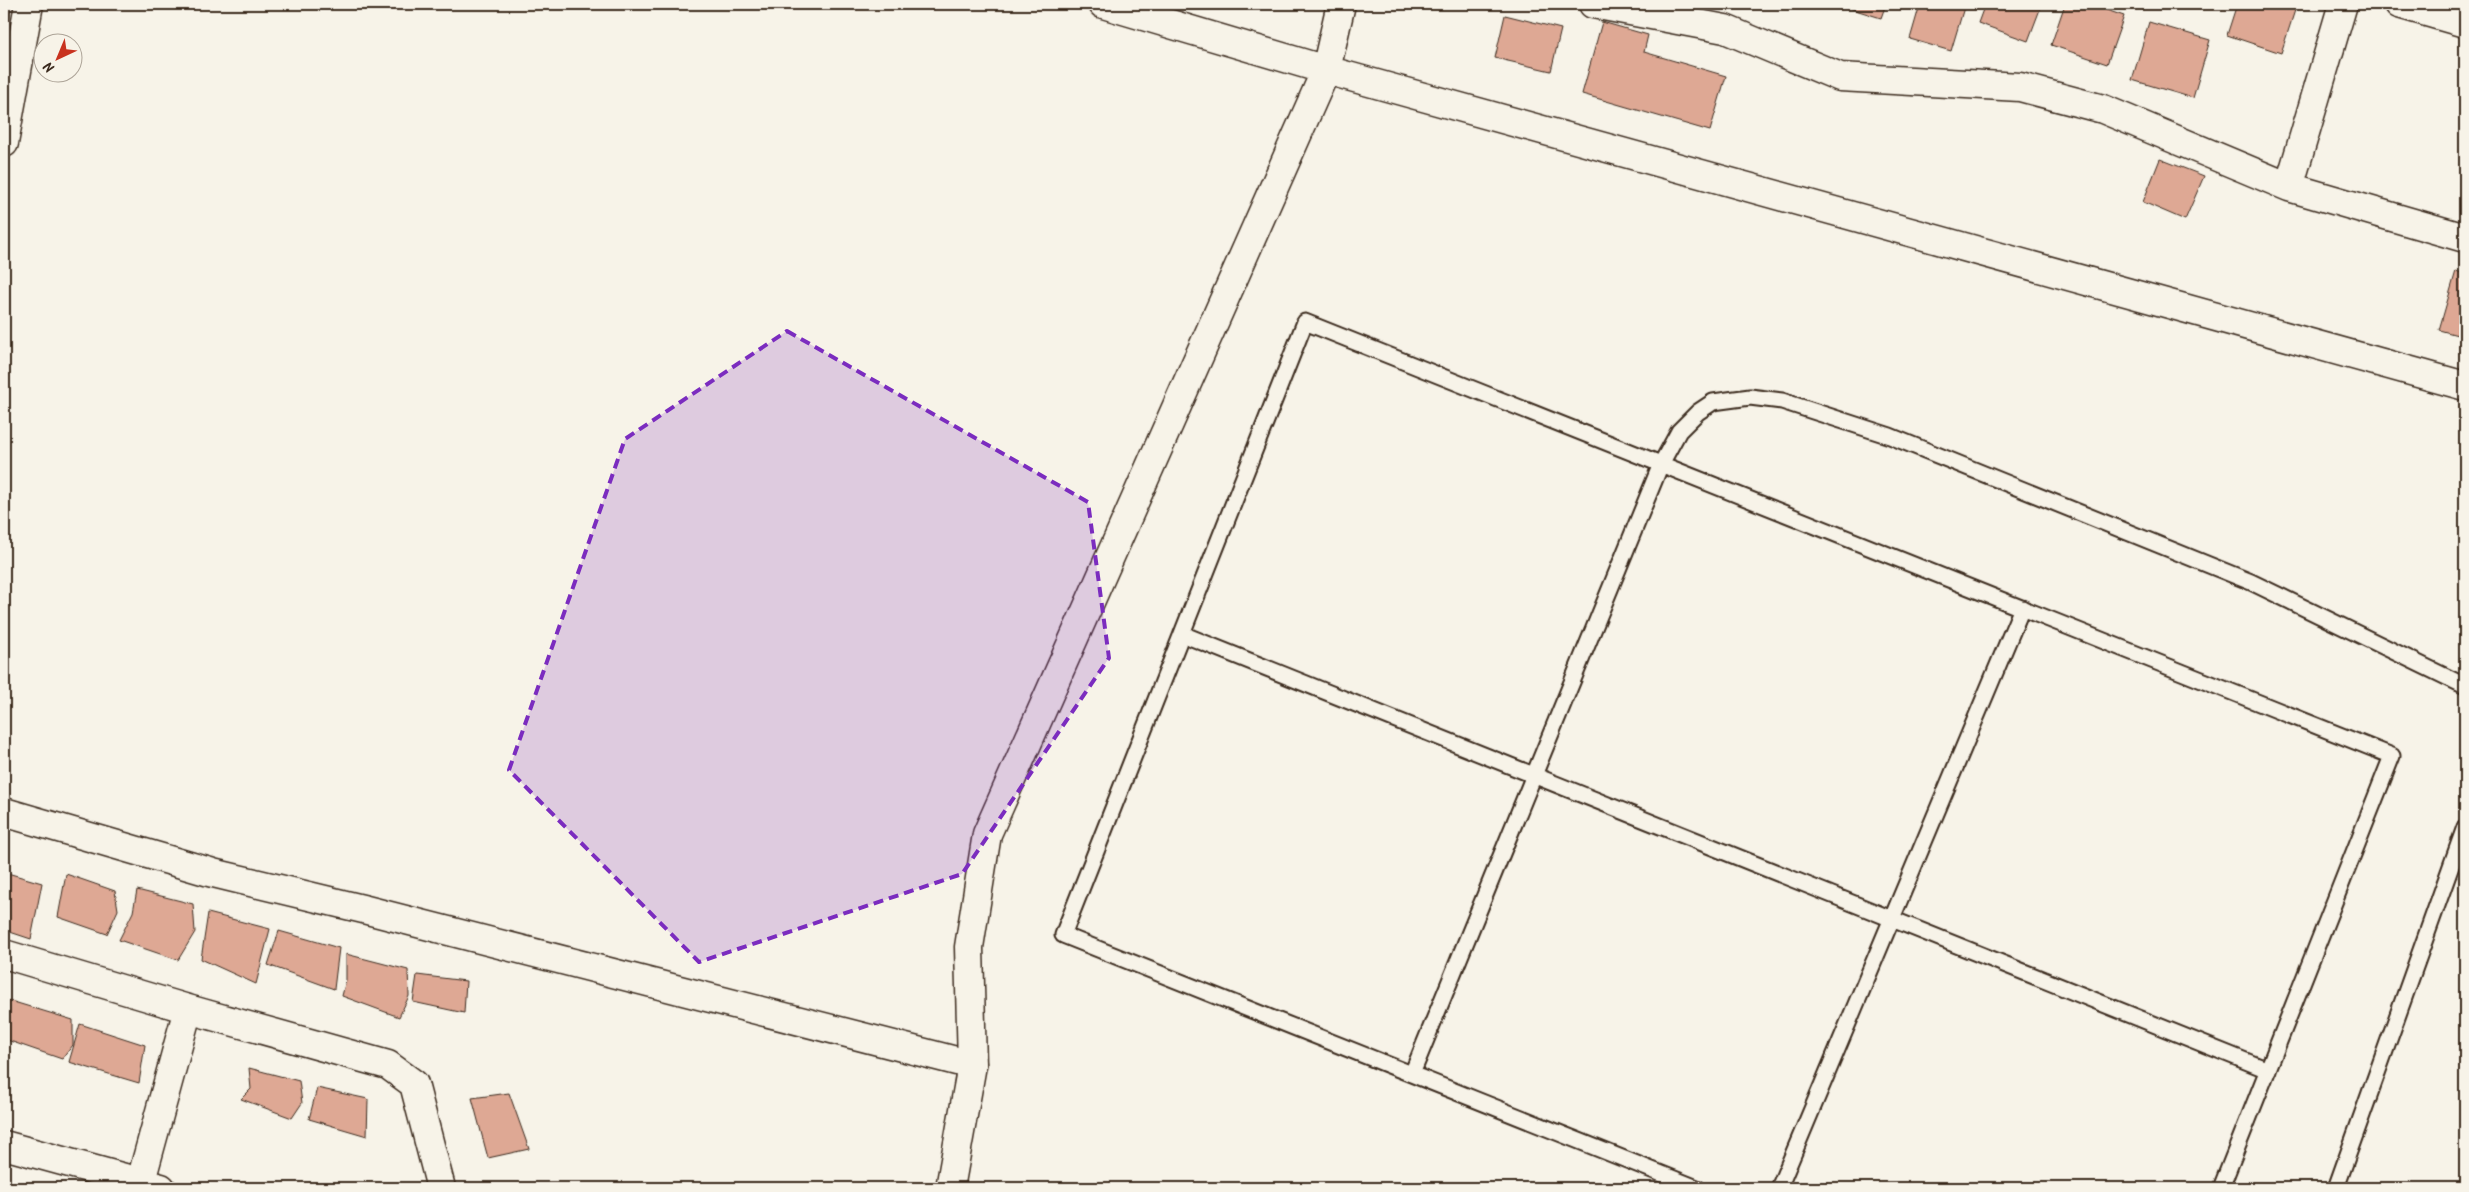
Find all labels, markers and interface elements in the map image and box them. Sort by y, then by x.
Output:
north arrow [32,32,82,82]
text: N [39,56,60,78]

